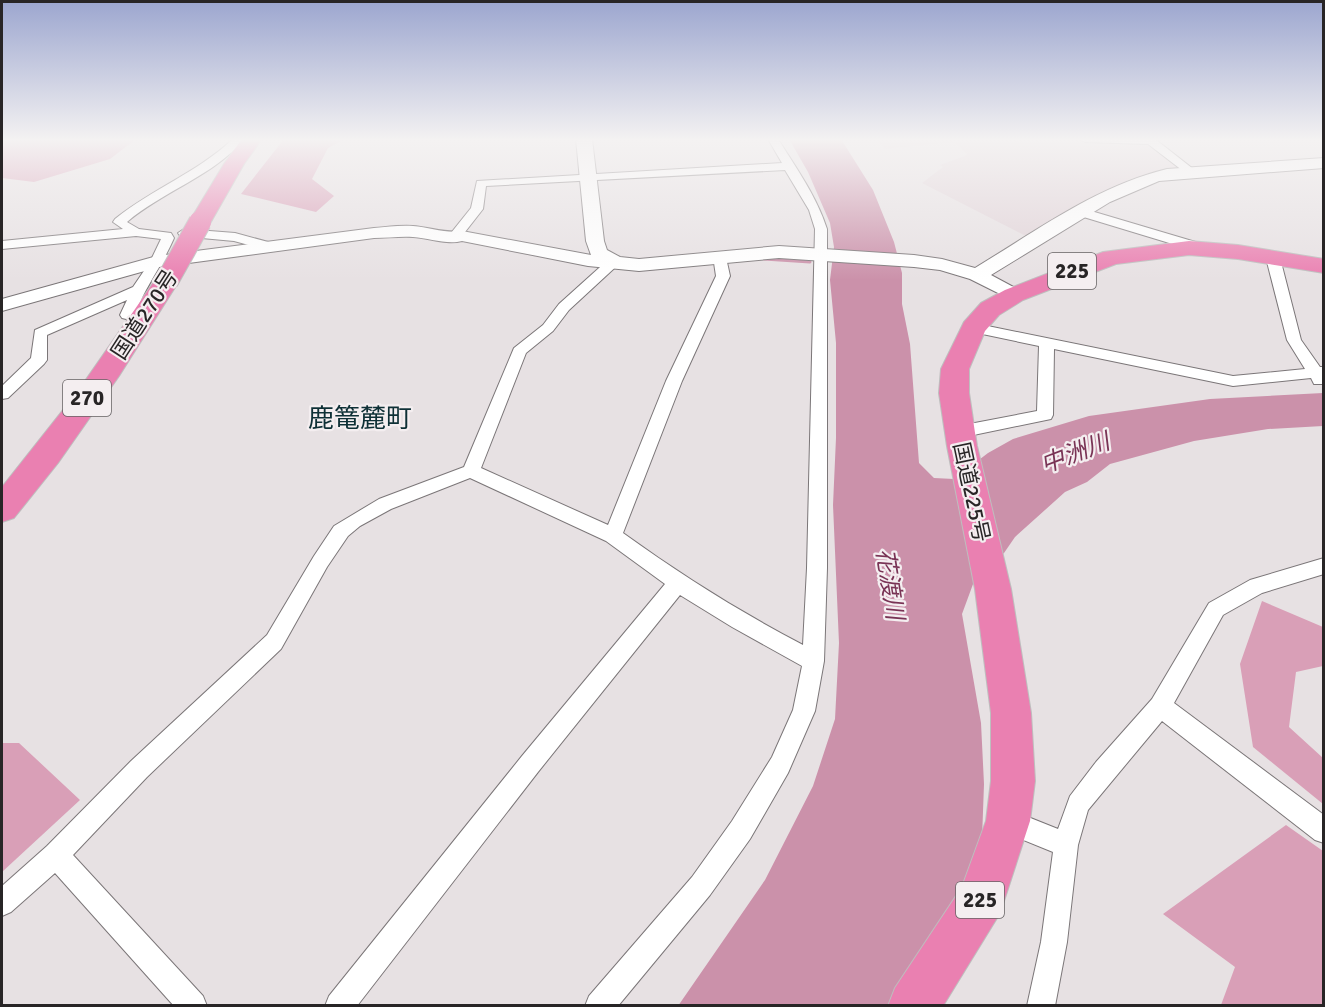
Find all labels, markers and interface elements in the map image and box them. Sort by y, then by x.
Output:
road number: 225 [1048,253,1096,289]
street label: 国道270号 [105,264,183,364]
road number: 270 [63,380,111,416]
district label: 鹿篭麓町 [308,403,412,435]
water label: 中洲川 [1036,425,1117,480]
street label: 国道225号 [948,440,995,545]
water label: 花渡川 [870,546,911,625]
road number: 225 [956,882,1004,918]

